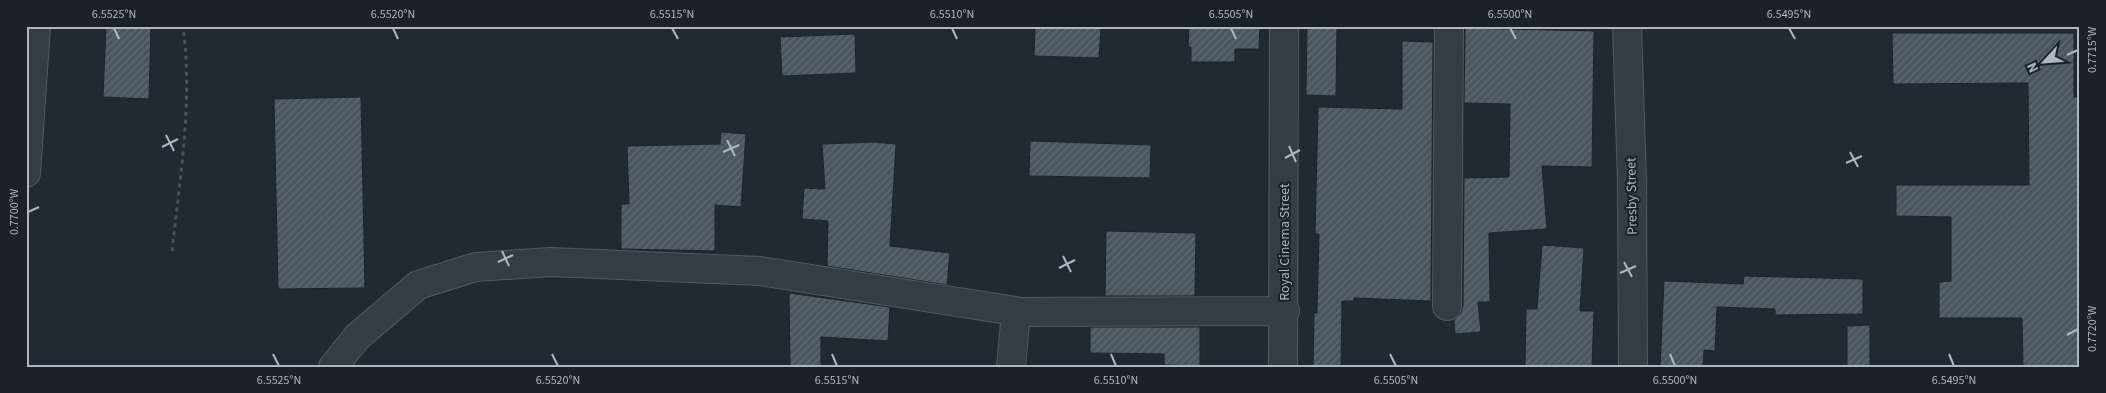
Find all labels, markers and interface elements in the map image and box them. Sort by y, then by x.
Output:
text: 6.5525°N [92,6,136,23]
text: 6.5520°N [371,6,415,23]
text: 6.5515°N [650,6,694,23]
text: 6.5510°N [930,6,974,23]
text: 6.5505°N [1209,6,1253,23]
text: 6.5500°N [1488,6,1532,23]
text: 6.5495°N [1767,6,1811,23]
text: 0.7715°W [2084,26,2101,73]
north arrow [2018,38,2068,88]
text: N [2022,59,2044,76]
street label: Presby Street [1621,157,1643,235]
street label: Royal Cinema Street [1275,183,1295,301]
text: 0.7700°W [6,188,23,235]
text: 0.7720°W [2084,305,2101,352]
text: 6.5525°N [257,372,301,389]
text: 6.5520°N [536,372,580,389]
text: 6.5515°N [815,372,859,389]
text: 6.5510°N [1094,372,1138,389]
text: 6.5505°N [1374,372,1418,389]
text: 6.5500°N [1653,372,1697,389]
text: 6.5495°N [1932,372,1976,389]

